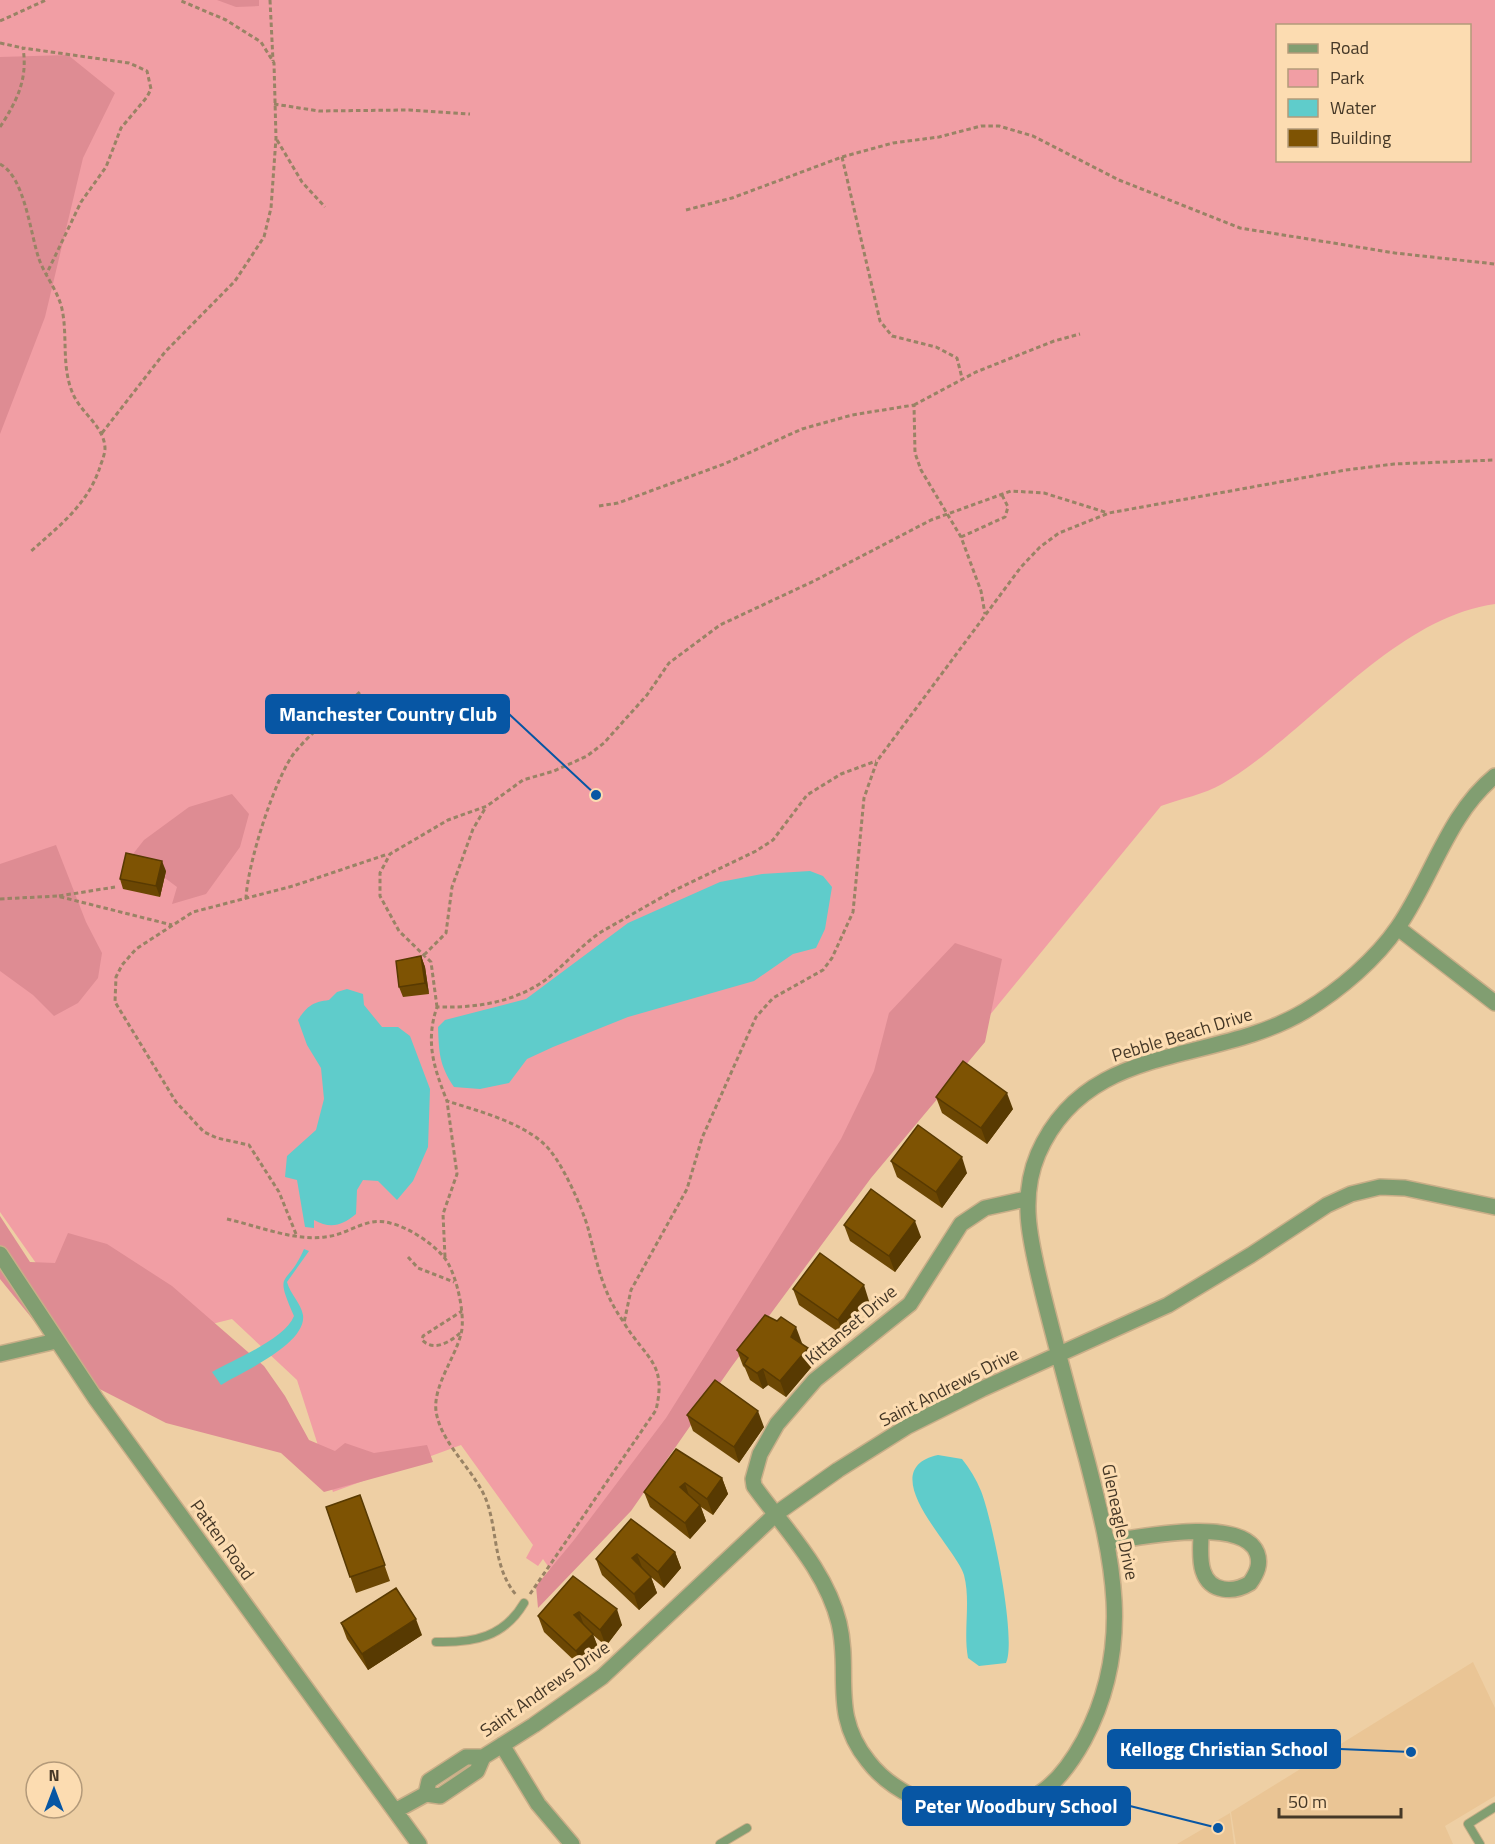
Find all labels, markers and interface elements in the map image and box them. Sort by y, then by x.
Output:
legend [1276,24,1471,162]
text: Road [1330,34,1369,61]
text: Park [1330,64,1365,91]
text: Water [1330,94,1376,121]
text: Building [1330,124,1391,151]
callout: Manchester Country Club [266,695,509,733]
text: Manchester Country Club [279,698,497,729]
street label: Pebble Beach Drive [1108,1000,1256,1069]
street label: Kittanset Drive [799,1278,902,1371]
street label: Saint Andrews Drive [875,1340,1023,1433]
street label: Gleneagle Drive [1095,1461,1146,1582]
street label: Patten Road [184,1494,261,1586]
street label: Saint Andrews Drive [474,1634,615,1744]
callout: Kellogg Christian School [1108,1730,1340,1768]
text: Kellogg Christian School [1120,1733,1328,1764]
north arrow [24,1760,84,1820]
text: N [48,1763,60,1787]
scale bar [1279,1781,1400,1819]
callout: Peter Woodbury School [903,1787,1130,1825]
text: 50 m [1288,1788,1327,1815]
text: Peter Woodbury School [914,1790,1118,1821]

